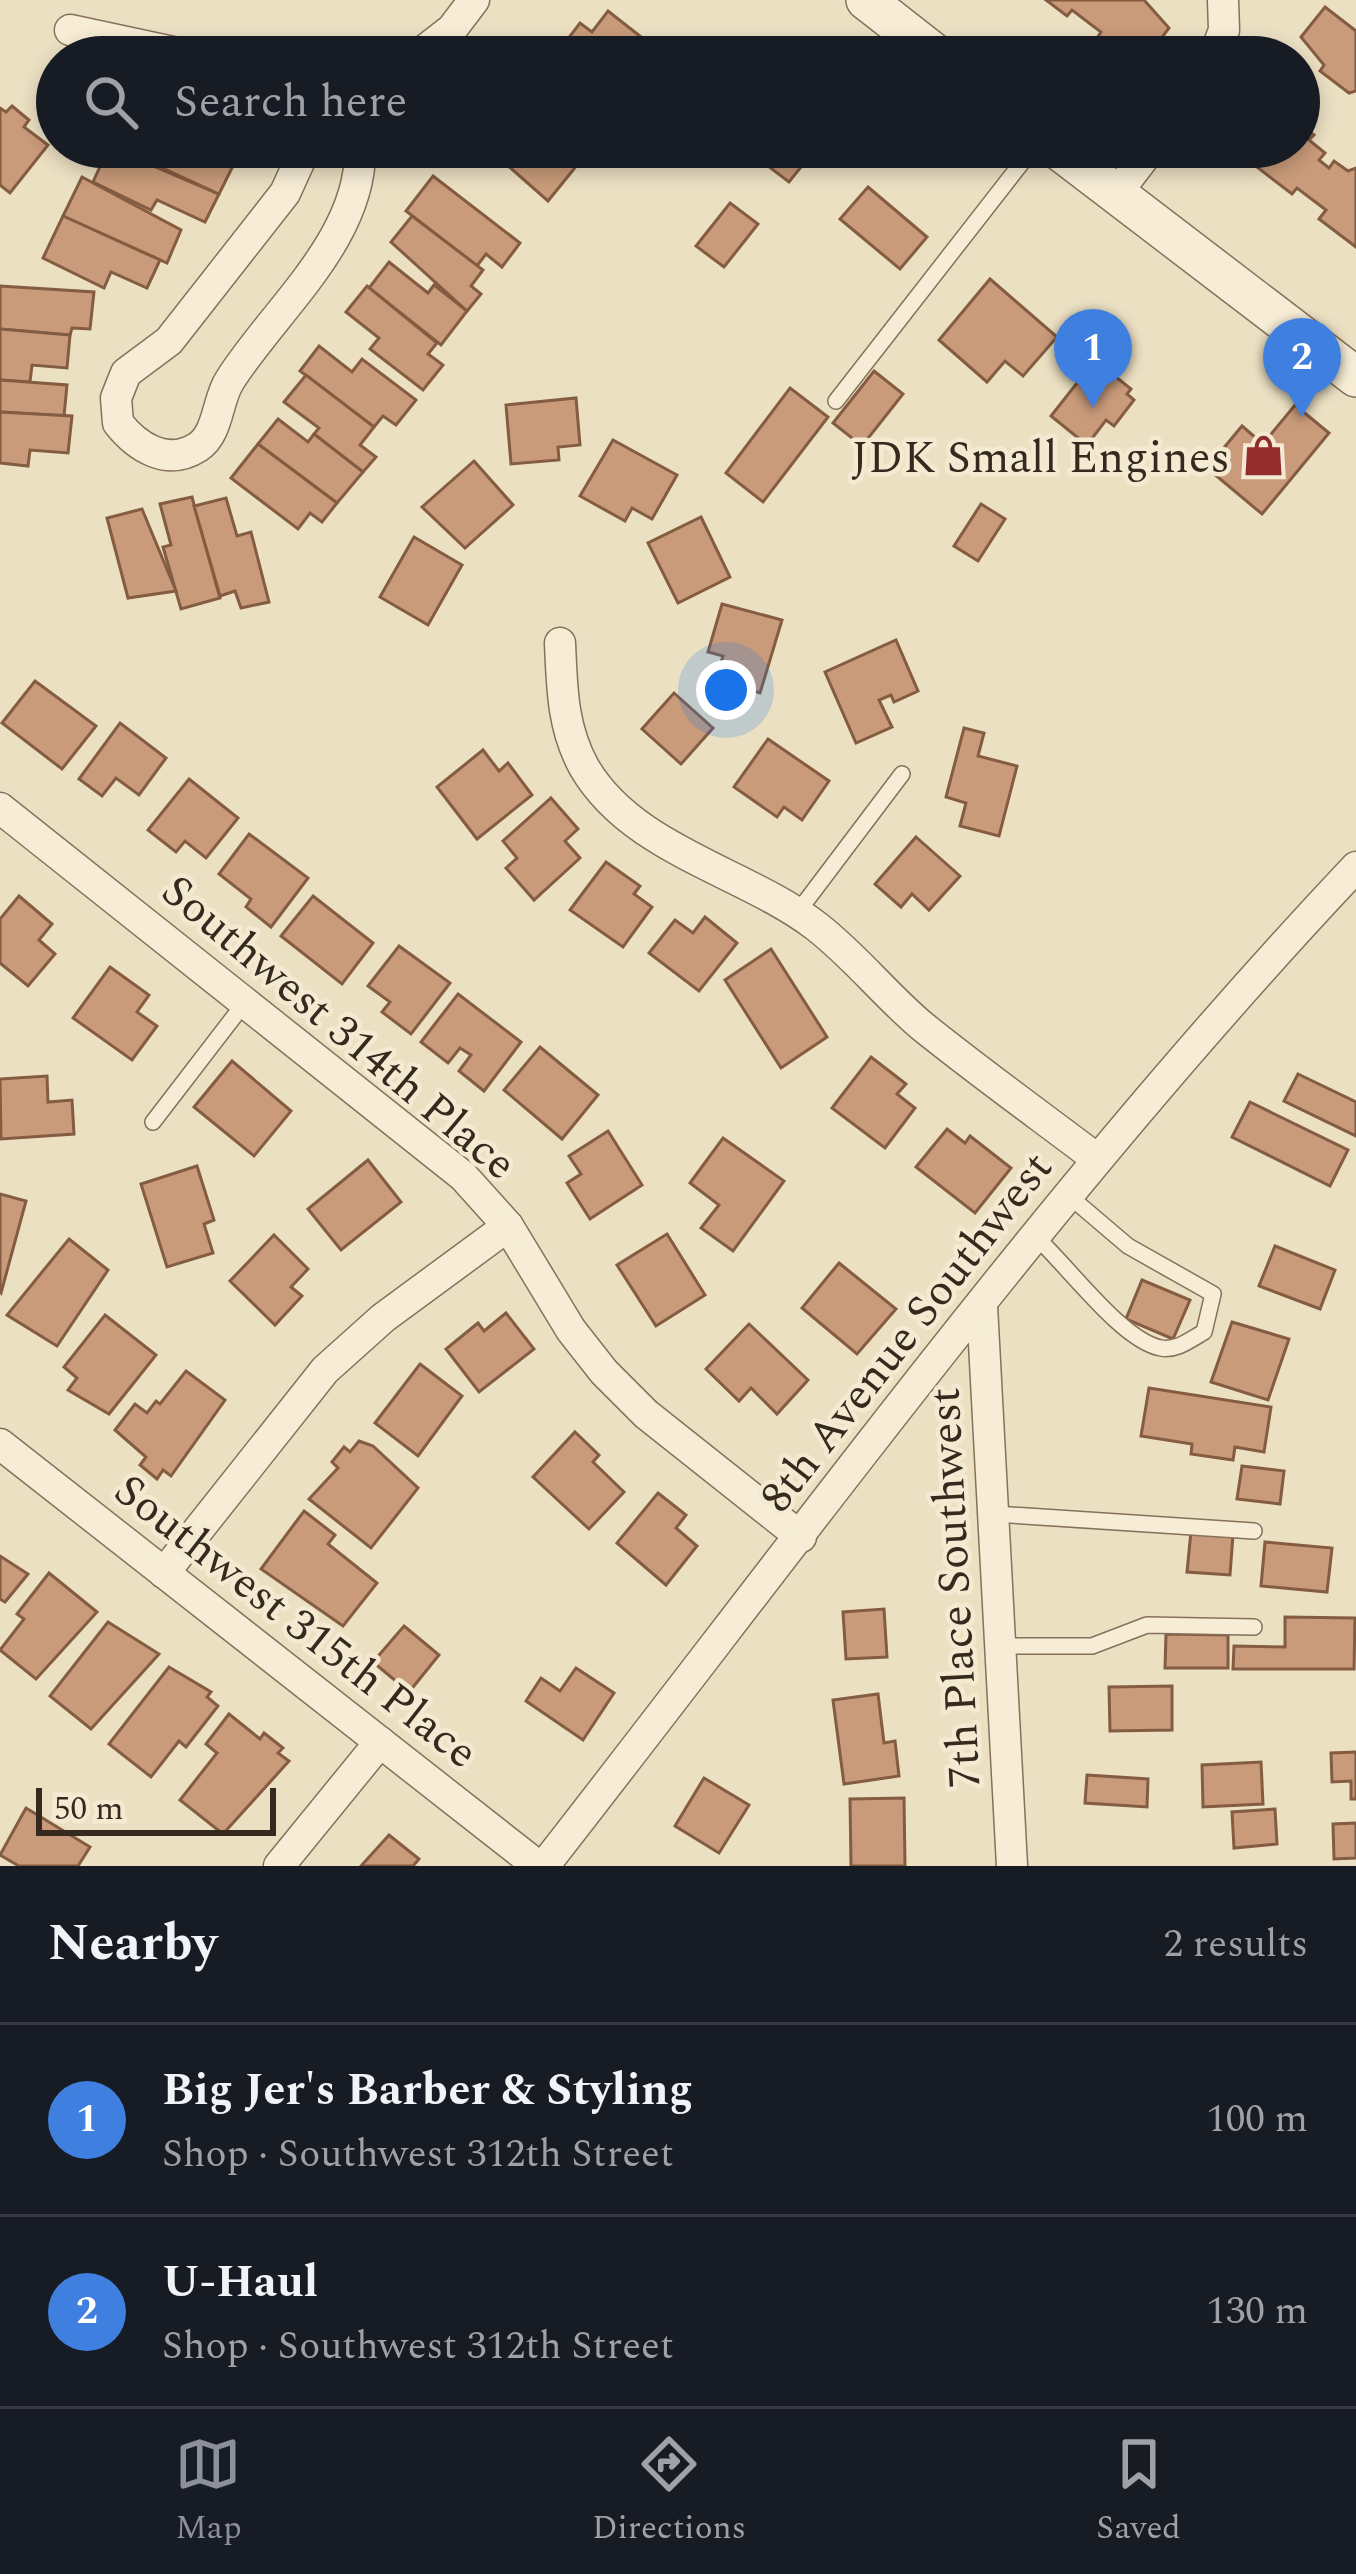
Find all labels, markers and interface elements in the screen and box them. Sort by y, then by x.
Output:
search box [36,36,1320,168]
text: Search here [174,68,407,137]
icon: search [78,69,144,135]
pin: 1 [1054,309,1132,408]
pin: 2 [1263,318,1341,417]
place label: JDK Small Engines [851,424,1230,493]
shop icon: JDK Small Engines [1241,433,1287,479]
your location [696,660,756,720]
street label: Southwest 314th Place [145,858,531,1198]
street label: 8th Avenue Southwest [744,1137,1070,1528]
street label: 7th Place Southwest [911,1386,1000,1790]
street label: Southwest 315th Place [98,1457,492,1786]
scale bar [36,1782,276,1835]
text: 50 m [54,1784,124,1834]
text: Nearby [48,1905,217,1983]
text: 2 results [1164,1915,1308,1974]
text: Big Jer's Barber & Styling [162,2056,693,2125]
text: 1 [76,2090,98,2149]
text: 100 m [1206,2090,1308,2149]
text: Shop · Southwest 312th Street [162,2125,674,2184]
text: U-Haul [162,2248,318,2317]
text: 2 [76,2282,98,2341]
text: 130 m [1206,2282,1308,2341]
text: Shop · Southwest 312th Street [162,2317,674,2376]
tab: Map [175,2431,242,2553]
tab: Directions [592,2431,746,2553]
tab: Saved [1096,2431,1181,2553]

